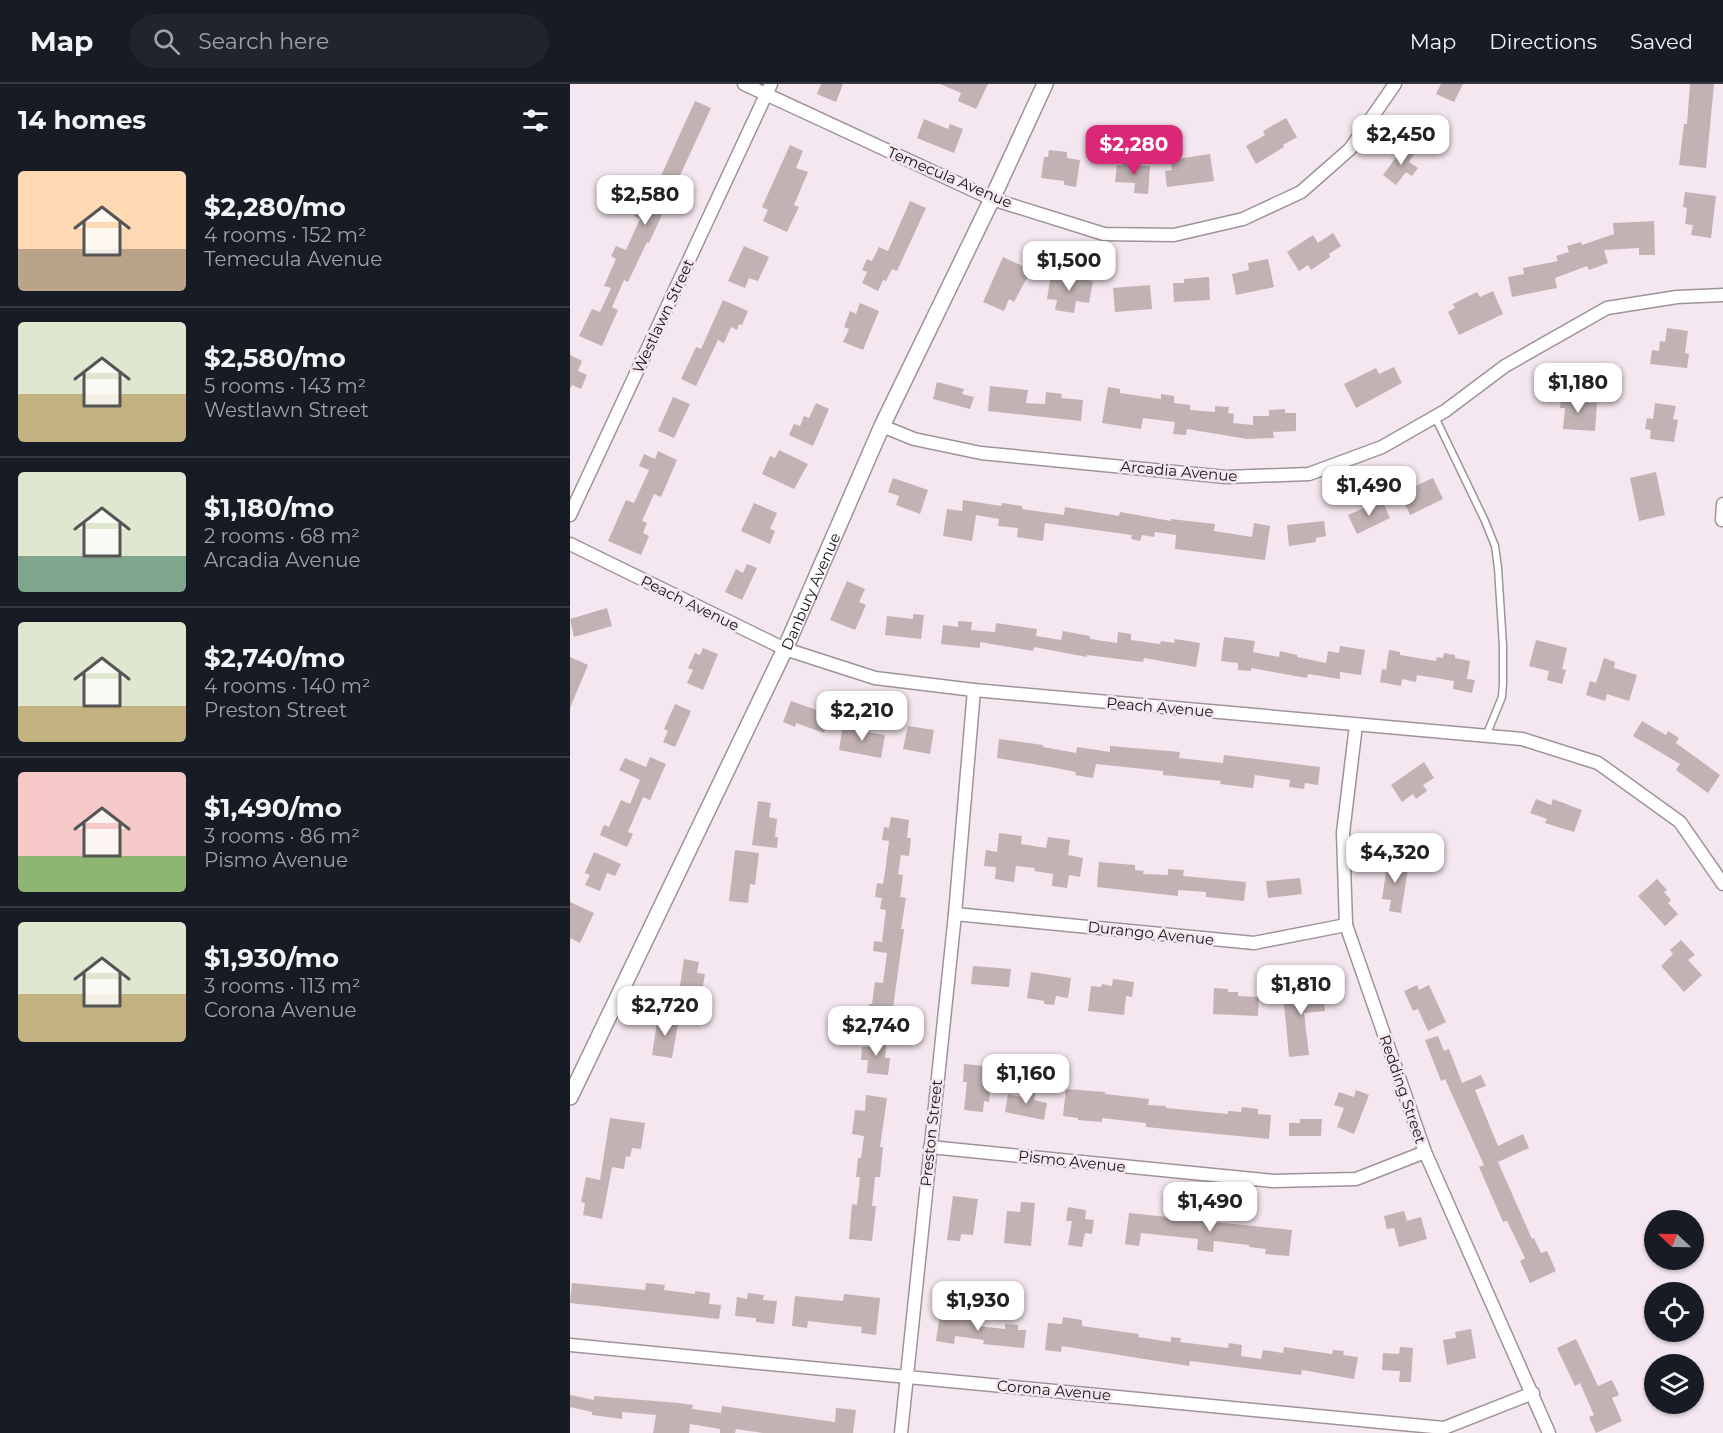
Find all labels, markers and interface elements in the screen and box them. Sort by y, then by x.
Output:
search box [129,14,549,68]
text: Map [30,24,93,58]
icon: search [150,25,183,58]
text: Search here [198,28,329,55]
text: Map [1410,29,1456,54]
text: Directions [1489,29,1597,54]
text: Saved [1630,29,1693,54]
text: 14 homes [18,104,146,136]
icon: filters [519,104,552,137]
pin: $2,450 [1352,115,1450,166]
text: $2,450 [1366,122,1436,146]
pin: $2,280 [1085,125,1183,176]
text: $2,280 [1100,132,1168,156]
street label: Temecula Avenue [885,142,1015,212]
pin: $2,580 [596,175,694,226]
text: $2,580 [611,182,679,206]
text: $2,280/mo [204,191,346,223]
icon: home [66,195,138,267]
text: 4 rooms · 152 m² [204,223,367,247]
pin: $1,500 [1020,241,1118,292]
text: Temecula Avenue [204,247,382,271]
text: $1,500 [1037,248,1101,272]
street label: Westlawn Street [628,256,698,376]
text: $2,580/mo [204,342,346,374]
icon: home [66,346,138,418]
pin: $1,180 [1529,363,1627,414]
text: $1,180 [1548,370,1608,394]
text: 5 rooms · 143 m² [204,374,366,398]
text: Westlawn Street [204,398,369,422]
street label: Arcadia Avenue [1120,456,1238,486]
pin: $1,490 [1320,466,1418,517]
text: $1,490 [1336,473,1402,497]
text: $1,180/mo [204,492,334,524]
icon: home [66,496,138,568]
text: 2 rooms · 68 m² [204,524,360,548]
street label: Danbury Avenue [776,529,844,653]
text: Arcadia Avenue [204,548,361,572]
street label: Peach Avenue [638,571,742,635]
text: $2,740/mo [204,642,345,674]
icon: home [66,646,138,718]
text: 4 rooms · 140 m² [204,674,371,698]
pin: $2,210 [813,691,911,742]
street label: Peach Avenue [1106,693,1214,721]
text: Preston Street [204,698,347,722]
text: $2,210 [830,698,894,722]
text: $1,490/mo [204,792,342,824]
icon: home [66,796,138,868]
text: 3 rooms · 86 m² [204,824,360,848]
pin: $4,320 [1346,833,1444,884]
text: $4,320 [1360,840,1430,864]
text: Pismo Avenue [204,848,348,872]
street label: Durango Avenue [1087,917,1215,949]
text: $1,930/mo [204,942,339,974]
icon: home [66,946,138,1018]
pin: $1,810 [1252,965,1350,1016]
text: $1,810 [1271,972,1331,996]
text: 3 rooms · 113 m² [204,974,361,998]
pin: $2,720 [616,986,714,1037]
text: $2,720 [631,993,699,1017]
text: Corona Avenue [204,998,357,1022]
pin: $2,740 [827,1006,925,1057]
text: $2,740 [842,1013,910,1037]
street label: Redding Street [1375,1032,1431,1146]
pin: $1,160 [977,1054,1075,1105]
text: $1,160 [996,1061,1056,1085]
street label: Preston Street [916,1079,946,1187]
street label: Pismo Avenue [1017,1146,1127,1176]
pin: $1,490 [1161,1182,1259,1233]
text: $1,490 [1177,1189,1243,1213]
north arrow [1644,1210,1704,1270]
map controls [1644,1210,1704,1414]
pin: $1,930 [929,1281,1027,1332]
button: locate [1644,1282,1704,1342]
text: $1,930 [946,1288,1010,1312]
button: layers [1644,1354,1704,1414]
street label: Corona Avenue [996,1376,1112,1404]

